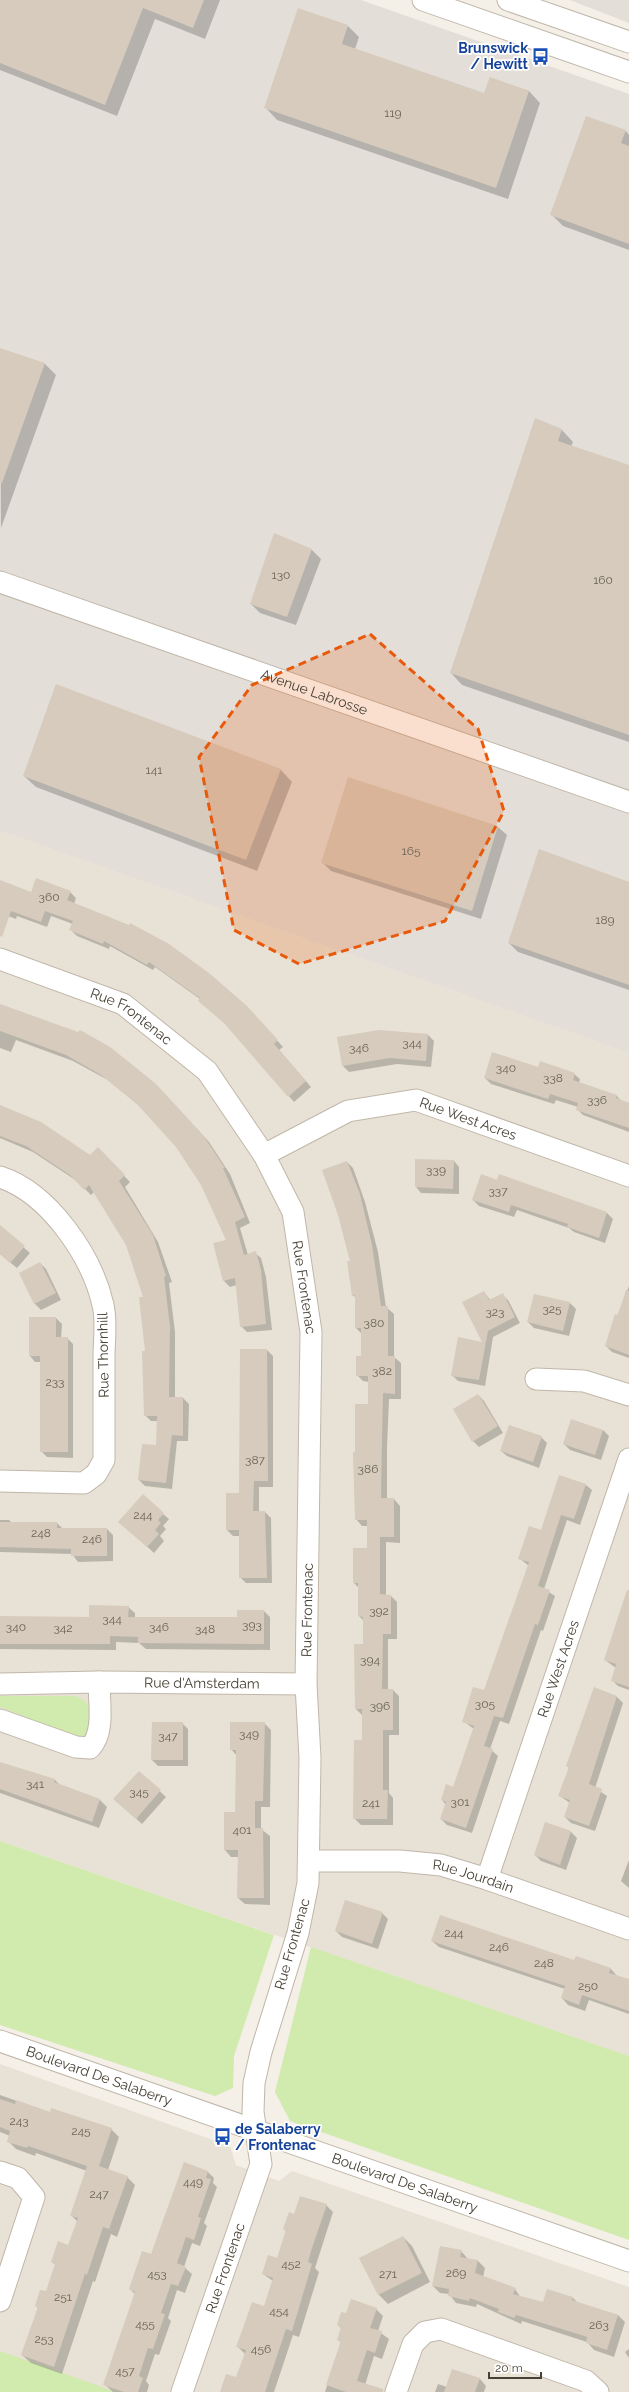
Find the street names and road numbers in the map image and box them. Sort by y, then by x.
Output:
street label: Avenue Labrosse [259,666,370,718]
street label: Rue Frontenac [88,985,175,1048]
street label: Rue West Acres [417,1094,519,1143]
street label: Rue Frontenac [289,1239,319,1335]
street label: Rue Thornhill [94,1312,112,1398]
street label: Rue Frontenac [298,1562,316,1657]
street label: Rue West Acres [534,1618,582,1720]
street label: Rue d'Amsterdam [144,1674,260,1692]
street label: Rue Jourdain [432,1856,516,1896]
street label: Rue Frontenac [271,1896,313,1991]
street label: Boulevard De Salaberry [24,2043,175,2109]
street label: Boulevard De Salaberry [330,2150,480,2216]
street label: Rue Frontenac [202,2221,248,2315]

